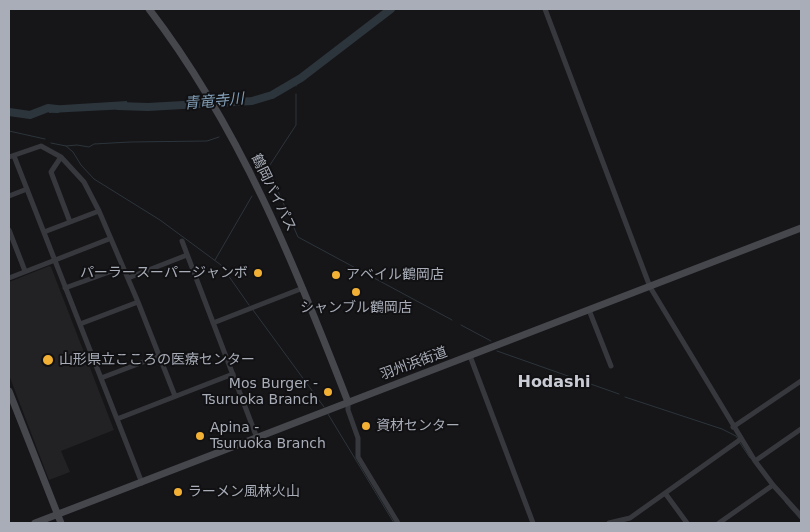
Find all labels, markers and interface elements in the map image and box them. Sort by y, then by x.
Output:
water label: 青竜寺川 [183,90,245,114]
street label: 鶴岡バイパス [247,152,299,234]
place label: パーラースーパージャンボ [80,265,248,281]
marker: パーラースーパージャンボ [252,267,264,279]
place label: アベイル鶴岡店 [346,267,444,283]
marker: アベイル鶴岡店 [330,269,342,281]
marker: シャンブル鶴岡店 [350,286,362,298]
place label: シャンブル鶴岡店 [300,300,412,316]
street label: 羽州浜街道 [378,344,450,384]
place label: 山形県立こころの医療センター [59,352,255,368]
marker: 山形県立こころの医療センター [41,353,55,367]
district label: Hodashi [517,373,591,393]
place label: Mos Burger - Tsuruoka Branch [202,376,318,408]
marker: Mos Burger - Tsuruoka Branch [322,386,334,398]
place label: 資材センター [376,418,460,434]
place label: Apina - Tsuruoka Branch [210,420,326,452]
marker: 資材センター [360,420,372,432]
marker: Apina - Tsuruoka Branch [194,430,206,442]
place label: ラーメン風林火山 [188,484,300,500]
marker: ラーメン風林火山 [172,486,184,498]

